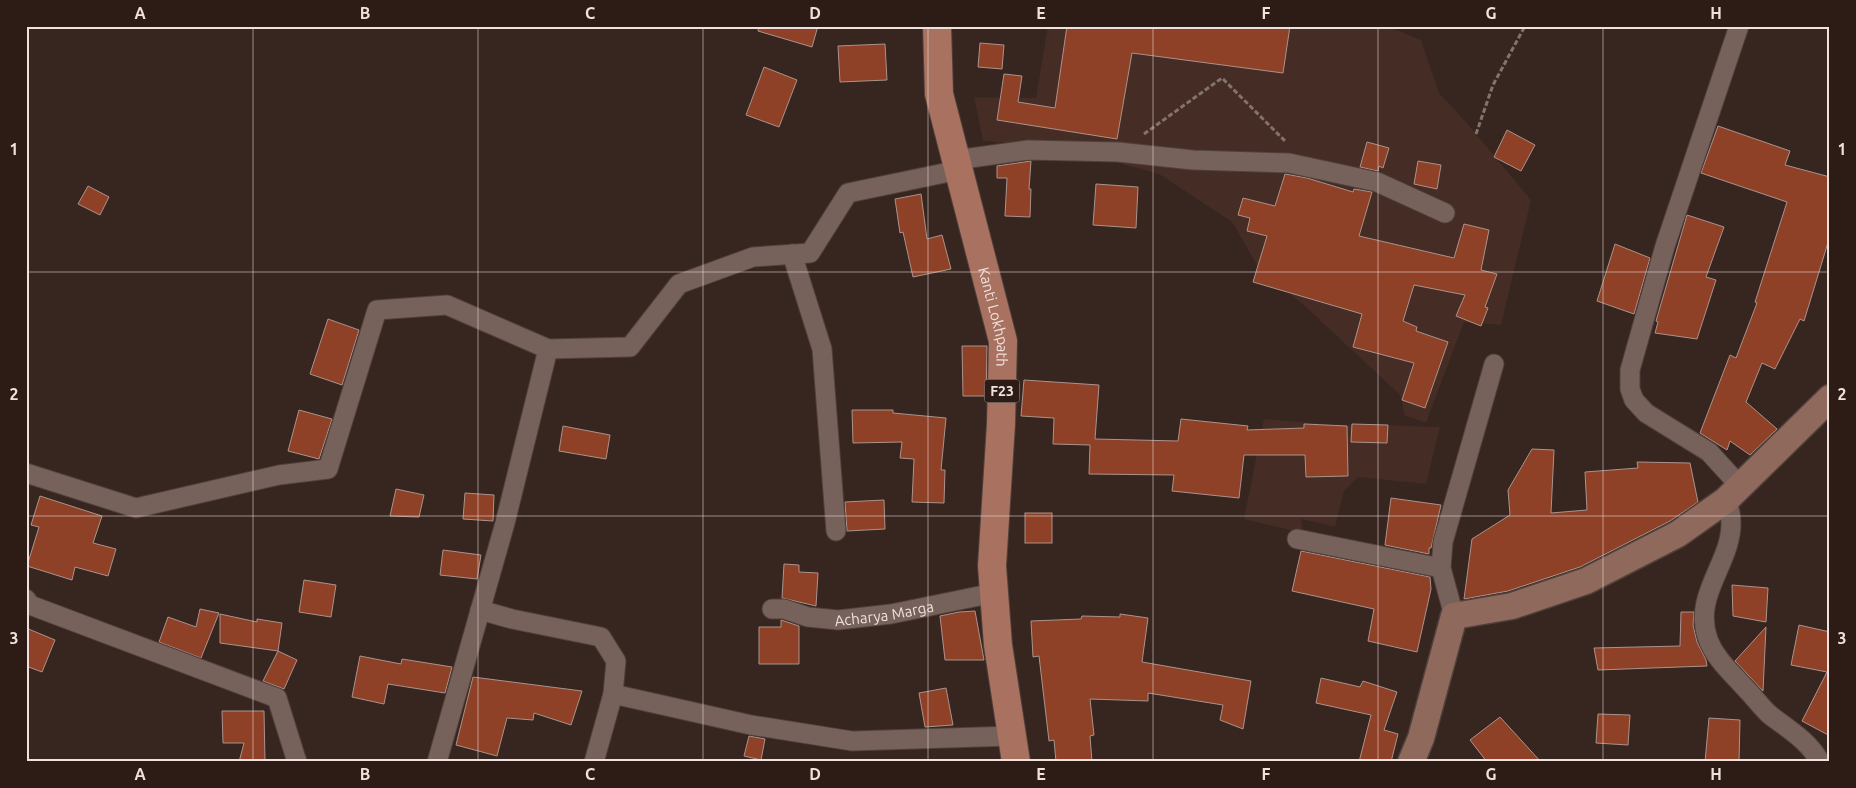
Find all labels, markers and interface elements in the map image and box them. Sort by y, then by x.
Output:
text: A [134,4,146,22]
text: B [360,4,370,22]
text: C [585,4,595,22]
text: D [809,4,821,22]
text: E [1036,4,1046,22]
text: F [1262,4,1271,22]
text: G [1485,4,1497,22]
text: H [1710,4,1722,22]
text: 1 [9,140,19,158]
text: 1 [1837,140,1847,158]
street label: Kanti Lokhpath [976,265,1012,367]
road number: F23 [984,380,1020,402]
text: 2 [9,385,19,403]
text: 2 [1837,385,1847,403]
street label: Acharya Marga [834,597,935,629]
text: 3 [9,629,19,647]
text: 3 [1837,629,1847,647]
text: A [134,765,146,783]
text: B [360,765,370,783]
text: C [585,765,595,783]
text: D [809,765,821,783]
text: E [1036,765,1046,783]
text: F [1262,765,1271,783]
text: G [1485,765,1497,783]
text: H [1710,765,1722,783]

